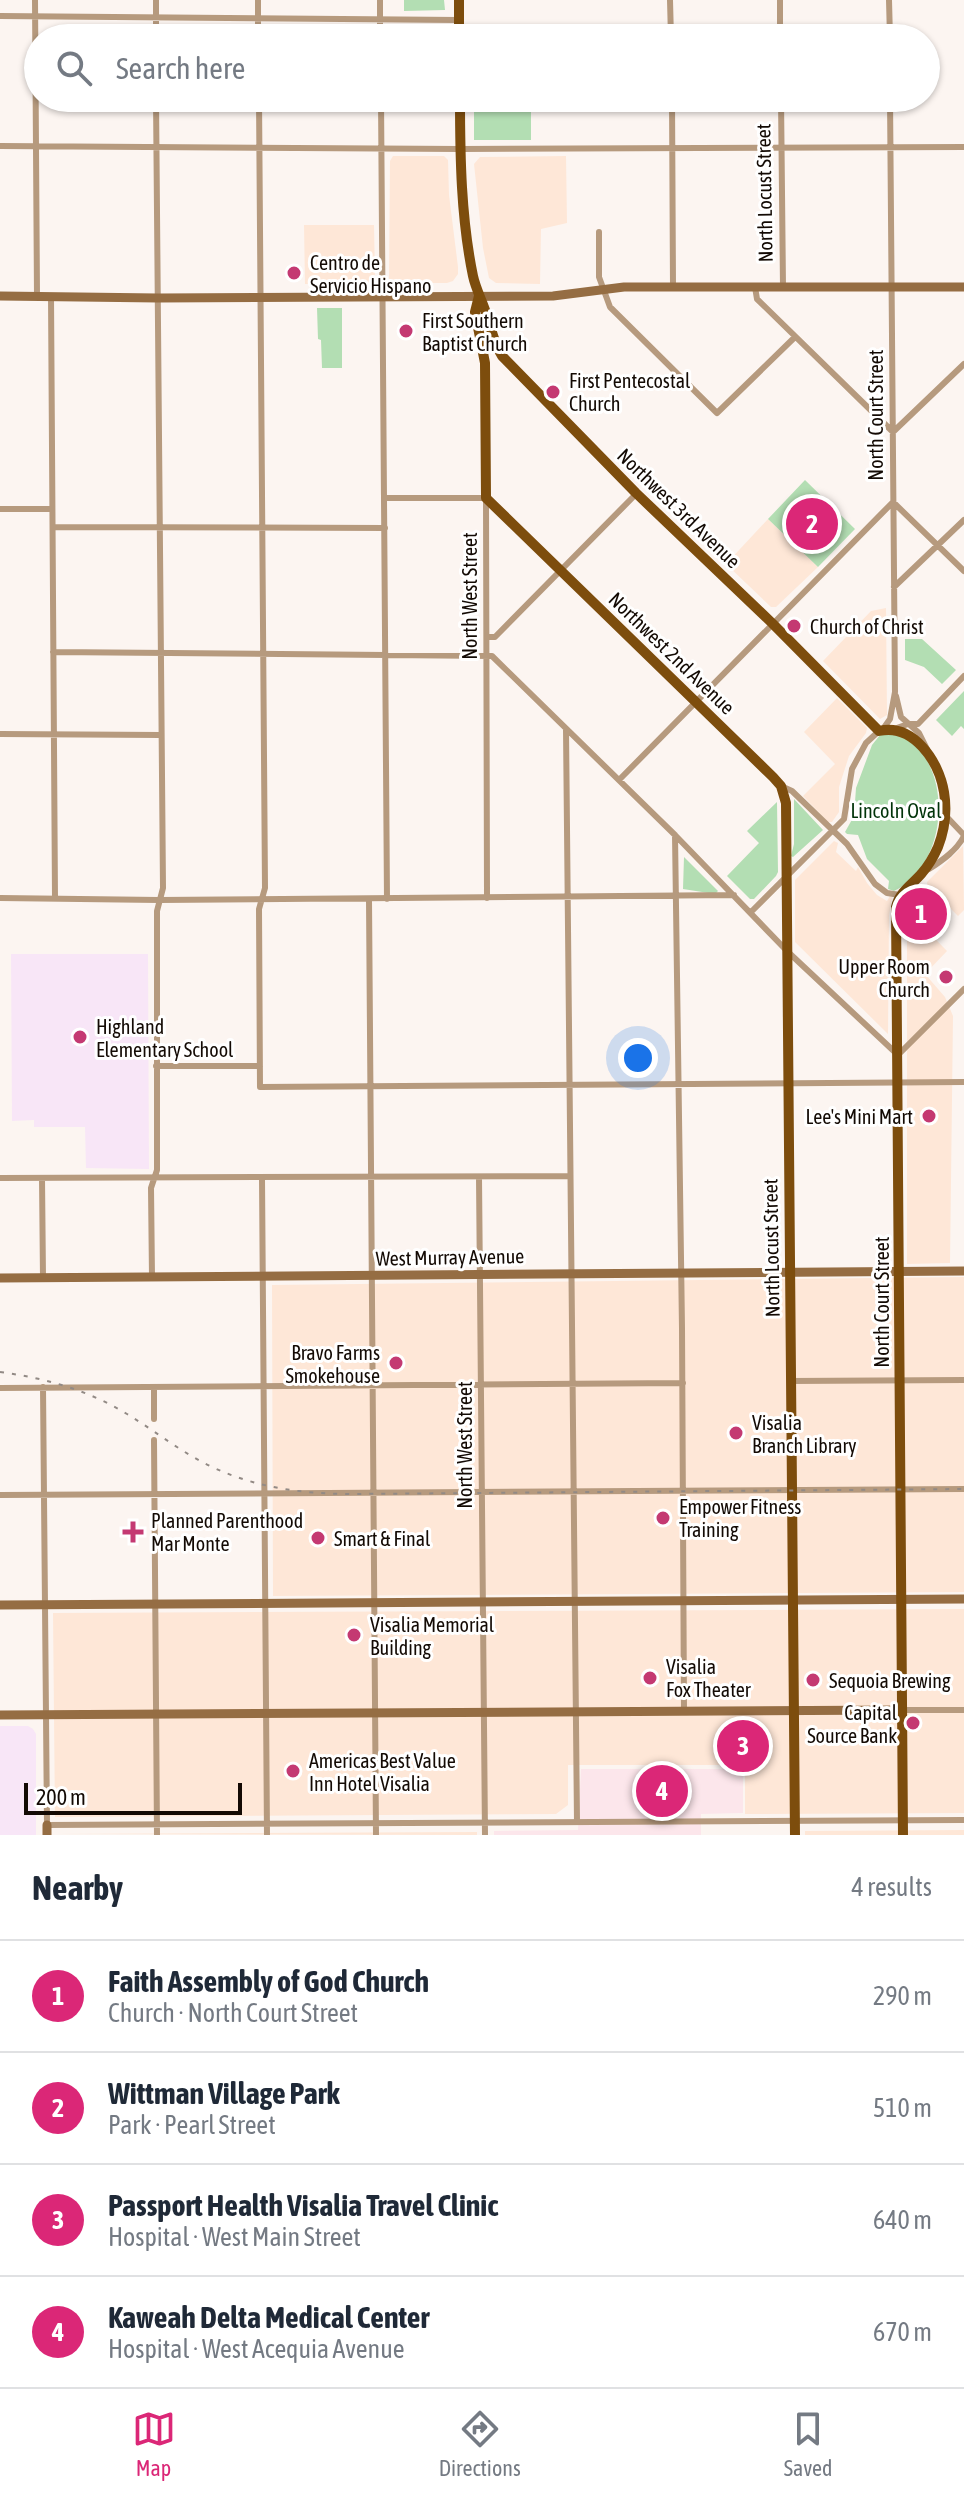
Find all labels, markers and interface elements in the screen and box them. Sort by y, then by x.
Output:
search box [24,24,940,112]
icon: search [52,46,96,90]
text: Search here [116,51,245,85]
street label: North Locust Street [751,123,777,263]
place label: Centro de Servicio Hispano [310,251,432,297]
marker: Centro de Servicio Hispano [285,264,303,282]
place label: First Southern Baptist Church [422,309,528,355]
marker: First Southern Baptist Church [397,322,415,340]
street label: North Court Street [864,349,887,481]
place label: First Pentecostal Church [569,369,691,415]
marker: First Pentecostal Church [544,383,562,401]
street label: Northwest 3rd Avenue [613,444,745,572]
pin: 2 [786,494,838,554]
street label: North West Street [458,532,481,660]
street label: Northwest 2nd Avenue [605,587,739,719]
place label: Church of Christ [810,615,924,638]
marker: Church of Christ [785,617,803,635]
park label: Lincoln Oval [851,799,942,822]
pin: 1 [895,884,947,944]
place label: Upper Room Church [838,955,930,1001]
marker: Upper Room Church [937,968,955,986]
place label: Highland Elementary School [96,1015,234,1061]
marker: Highland Elementary School [71,1028,89,1046]
your location [618,1038,658,1078]
place label: Lee's Mini Mart [806,1105,913,1128]
marker: Lee's Mini Mart [920,1107,938,1125]
street label: North Locust Street [758,1178,784,1318]
street label: North Court Street [870,1236,893,1368]
street label: West Murray Avenue [375,1244,525,1270]
place label: Bravo Farms Smokehouse [285,1341,380,1387]
marker: Bravo Farms Smokehouse [387,1354,405,1372]
street label: North West Street [453,1381,476,1509]
place label: Visalia Branch Library [752,1411,857,1457]
marker: Visalia Branch Library [727,1424,745,1442]
place label: Empower Fitness Training [679,1495,801,1541]
place label: Planned Parenthood Mar Monte [151,1509,303,1555]
marker: Empower Fitness Training [654,1509,672,1527]
marker: Planned Parenthood Mar Monte [122,1521,144,1543]
place label: Smart & Final [334,1527,431,1550]
marker: Smart & Final [309,1529,327,1547]
place label: Visalia Memorial Building [370,1613,495,1659]
marker: Visalia Memorial Building [345,1626,363,1644]
place label: Visalia Fox Theater [666,1655,752,1701]
marker: Visalia Fox Theater [641,1669,659,1687]
place label: Sequoia Brewing [829,1669,951,1692]
marker: Sequoia Brewing [804,1671,822,1689]
place label: Capital Source Bank [807,1701,898,1747]
marker: Capital Source Bank [904,1714,922,1732]
pin: 3 [717,1716,769,1776]
place label: Americas Best Value Inn Hotel Visalia [309,1749,456,1795]
pin: 4 [636,1761,688,1821]
marker: Americas Best Value Inn Hotel Visalia [284,1762,302,1780]
scale bar [24,1779,242,1815]
text: 200 m [36,1784,86,1810]
text: Nearby [32,1868,123,1907]
text: 4 results [851,1872,932,1902]
text: Faith Assembly of God Church [108,1964,429,1998]
text: 1 [52,1981,64,2011]
text: 290 m [873,1981,932,2011]
text: Church · North Court Street [108,1998,358,2028]
text: Wittman Village Park [108,2076,340,2110]
text: 2 [52,2093,64,2123]
text: 510 m [873,2093,932,2123]
text: Park · Pearl Street [108,2110,276,2140]
text: Passport Health Visalia Travel Clinic [108,2188,498,2222]
text: 3 [52,2205,64,2235]
text: 640 m [873,2205,932,2235]
text: Hospital · West Main Street [108,2222,361,2252]
text: Kaweah Delta Medical Center [108,2300,429,2334]
text: 4 [52,2317,64,2347]
text: 670 m [873,2317,932,2347]
text: Hospital · West Acequia Avenue [108,2334,405,2364]
tab: Map [132,2407,176,2481]
tab: Directions [439,2407,521,2481]
tab: Saved [784,2407,832,2481]

